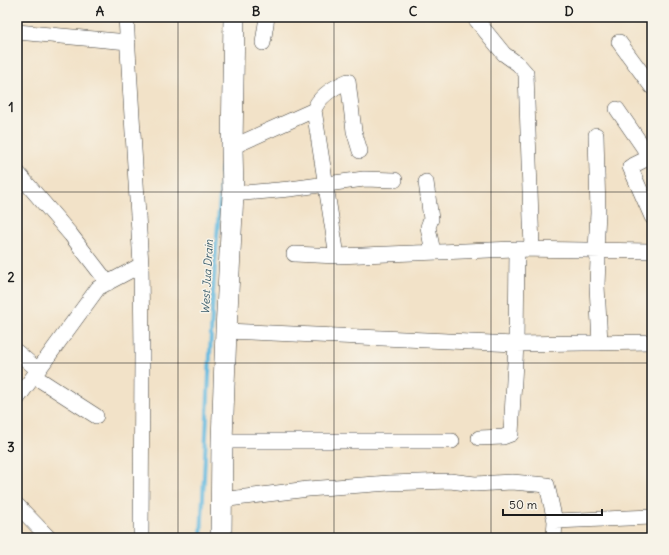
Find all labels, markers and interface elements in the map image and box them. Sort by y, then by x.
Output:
text: A [96,3,105,20]
text: B [252,3,261,20]
text: C [409,3,418,20]
text: D [564,3,574,20]
text: 1 [8,99,14,116]
water label: West Jua Drain [198,239,216,315]
text: 2 [7,269,15,286]
text: 3 [7,439,15,456]
scale bar [503,491,602,517]
text: 50 m [509,497,538,512]

